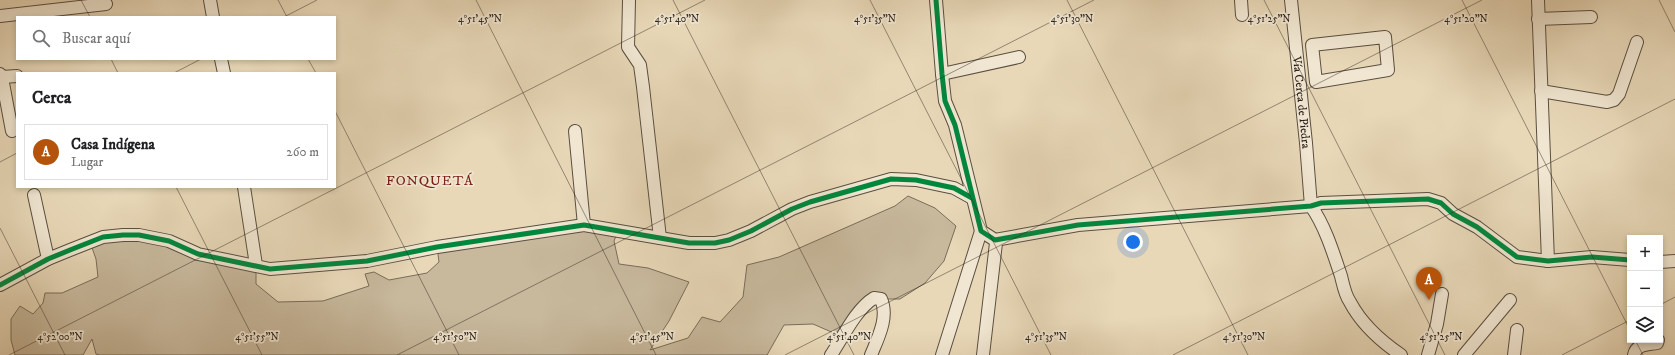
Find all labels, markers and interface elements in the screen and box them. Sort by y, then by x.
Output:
text: 4°51'45"N [458,13,502,25]
text: 4°51'40"N [655,13,699,25]
text: 4°51'35"N [854,13,896,25]
text: 4°51'30"N [1051,13,1093,25]
text: 4°51'25"N [1247,13,1291,25]
text: 4°51'20"N [1444,13,1488,25]
search box [16,16,336,60]
icon: search [30,27,52,49]
text: Buscar aquí [62,29,130,48]
street label: Vía Cerca de Piedra [1289,55,1313,150]
text: Cerca [32,87,71,109]
text: Casa Indígena [71,135,155,154]
text: A [42,144,50,160]
text: 260 m [286,144,319,160]
text: Lugar [71,154,103,170]
district label: FONQUETÁ [386,172,474,190]
your location [1123,232,1143,252]
map controls [1627,235,1663,343]
button: + [1627,235,1663,271]
pin: A [1416,267,1442,300]
button: − [1627,271,1663,307]
button: layers [1627,307,1663,343]
text: 4°52'00"N [37,331,83,343]
text: 4°51'55"N [235,331,279,343]
text: 4°51'50"N [433,331,477,343]
text: 4°51'45"N [630,331,674,343]
text: 4°51'40"N [827,331,871,343]
text: 4°51'35"N [1025,331,1067,343]
text: 4°51'30"N [1223,331,1265,343]
text: 4°51'25"N [1419,331,1463,343]

